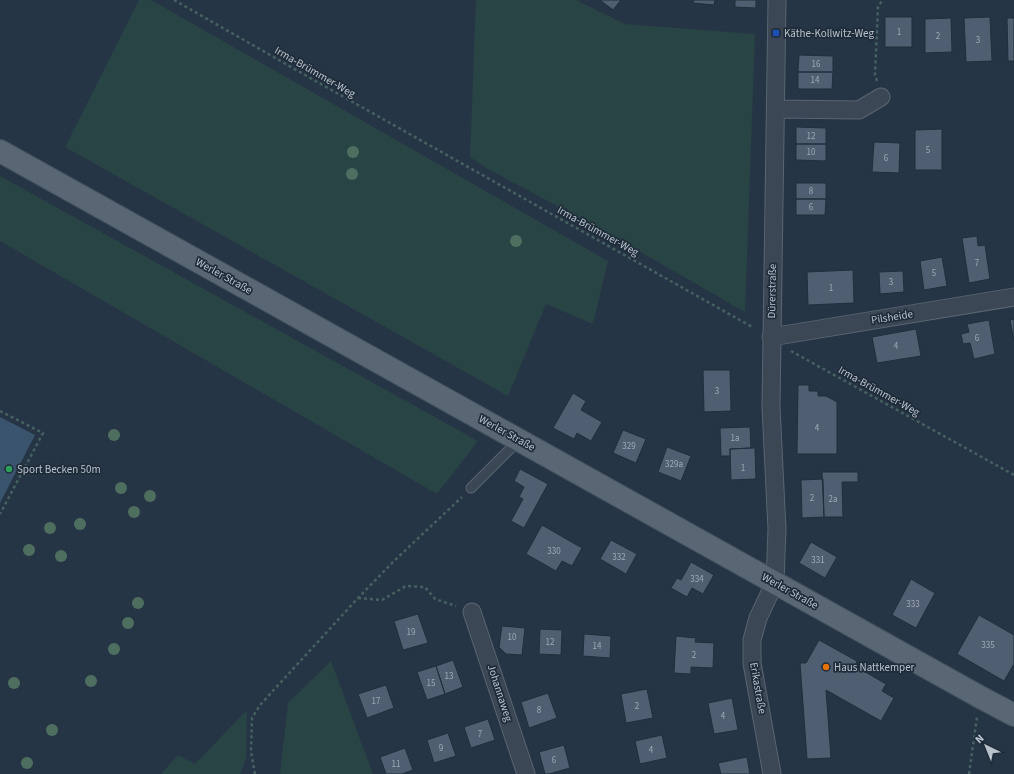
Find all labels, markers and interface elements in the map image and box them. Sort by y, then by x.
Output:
place label: Käthe-Kollwitz-Weg [784,26,874,41]
house number: 1 [897,26,901,39]
marker: Käthe-Kollwitz-Weg [771,28,781,38]
house number: 2 [936,30,941,43]
house number: 3 [976,34,981,47]
street label: Irma-Brümmer-Weg [272,43,359,102]
house number: 16 [812,58,821,71]
house number: 14 [811,74,820,87]
house number: 12 [807,130,816,143]
house number: 5 [926,144,931,157]
house number: 10 [807,146,816,159]
house number: 6 [884,152,889,165]
house number: 8 [809,185,814,198]
house number: 6 [809,201,814,214]
street label: Irma-Brümmer-Weg [554,202,642,260]
street label: Werler Straße [193,254,255,298]
house number: 7 [975,257,980,270]
street label: Dürerstraße [764,263,780,318]
house number: 5 [932,267,937,280]
house number: 3 [889,276,894,289]
house number: 1 [829,282,833,295]
street label: Pilsheide [870,306,914,328]
house number: 6 [975,332,980,345]
house number: 4 [894,340,899,353]
street label: Irma-Brümmer-Weg [835,362,923,420]
house number: 3 [715,385,720,398]
street label: Werler Straße [476,411,538,455]
house number: 4 [815,422,820,435]
house number: 1a [730,432,740,445]
house number: 329 [622,440,636,453]
house number: 329a [665,458,683,471]
place label: Sport Becken 50m [17,462,101,477]
house number: 1 [741,462,745,475]
marker: Sport Becken 50m [4,464,14,474]
house number: 2 [810,492,815,505]
house number: 2a [828,493,838,506]
house number: 330 [547,545,561,558]
house number: 332 [612,551,626,564]
house number: 331 [811,554,825,567]
street label: Werler Straße [759,569,821,613]
house number: 334 [690,573,704,586]
house number: 333 [906,598,920,611]
house number: 19 [407,626,416,639]
house number: 10 [508,631,517,644]
house number: 12 [546,636,555,649]
house number: 335 [981,639,995,652]
house number: 14 [593,640,602,653]
house number: 2 [692,649,697,662]
place label: Haus Nattkemper [834,660,915,675]
street label: Erikastraße [746,661,770,716]
marker: Haus Nattkemper [821,662,831,672]
street label: Johannaweg [484,663,516,724]
house number: 13 [445,670,454,683]
house number: 15 [427,677,436,690]
house number: 17 [372,695,381,708]
house number: 2 [635,700,640,713]
house number: 8 [537,704,542,717]
house number: 4 [721,710,726,723]
north arrow [966,726,1006,766]
house number: 7 [478,728,483,741]
text: N [972,731,987,747]
house number: 9 [439,742,444,755]
house number: 4 [649,744,654,757]
house number: 6 [552,754,557,767]
house number: 11 [392,758,400,771]

